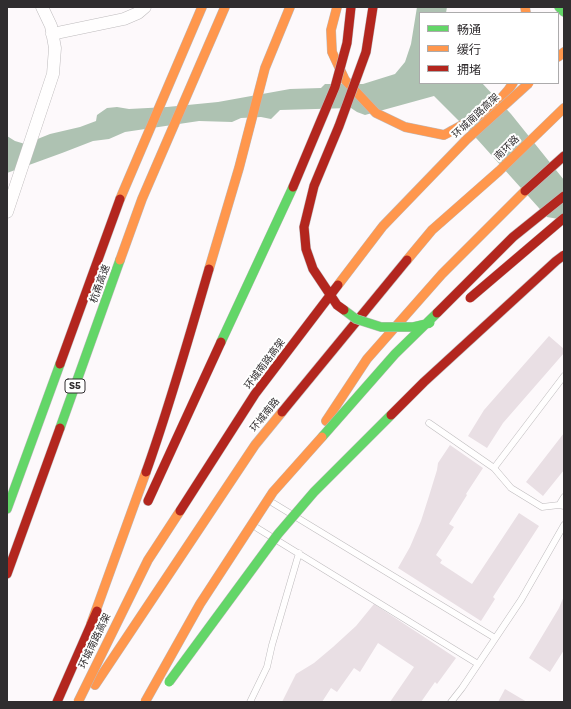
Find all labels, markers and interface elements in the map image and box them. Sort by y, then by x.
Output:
legend [419,12,559,84]
text: 畅通 [457,23,481,37]
text: 缓行 [457,43,481,57]
text: 拥堵 [457,63,481,77]
street label: 环城南路高架 [450,91,502,141]
street label: 南环路 [492,133,522,163]
street label: 杭甬高速 [88,263,112,305]
street label: 环城南路高架 [242,336,288,392]
road number: S5 [65,379,85,393]
street label: 环城南路 [248,396,282,434]
street label: 环城南路高架 [76,611,114,671]

